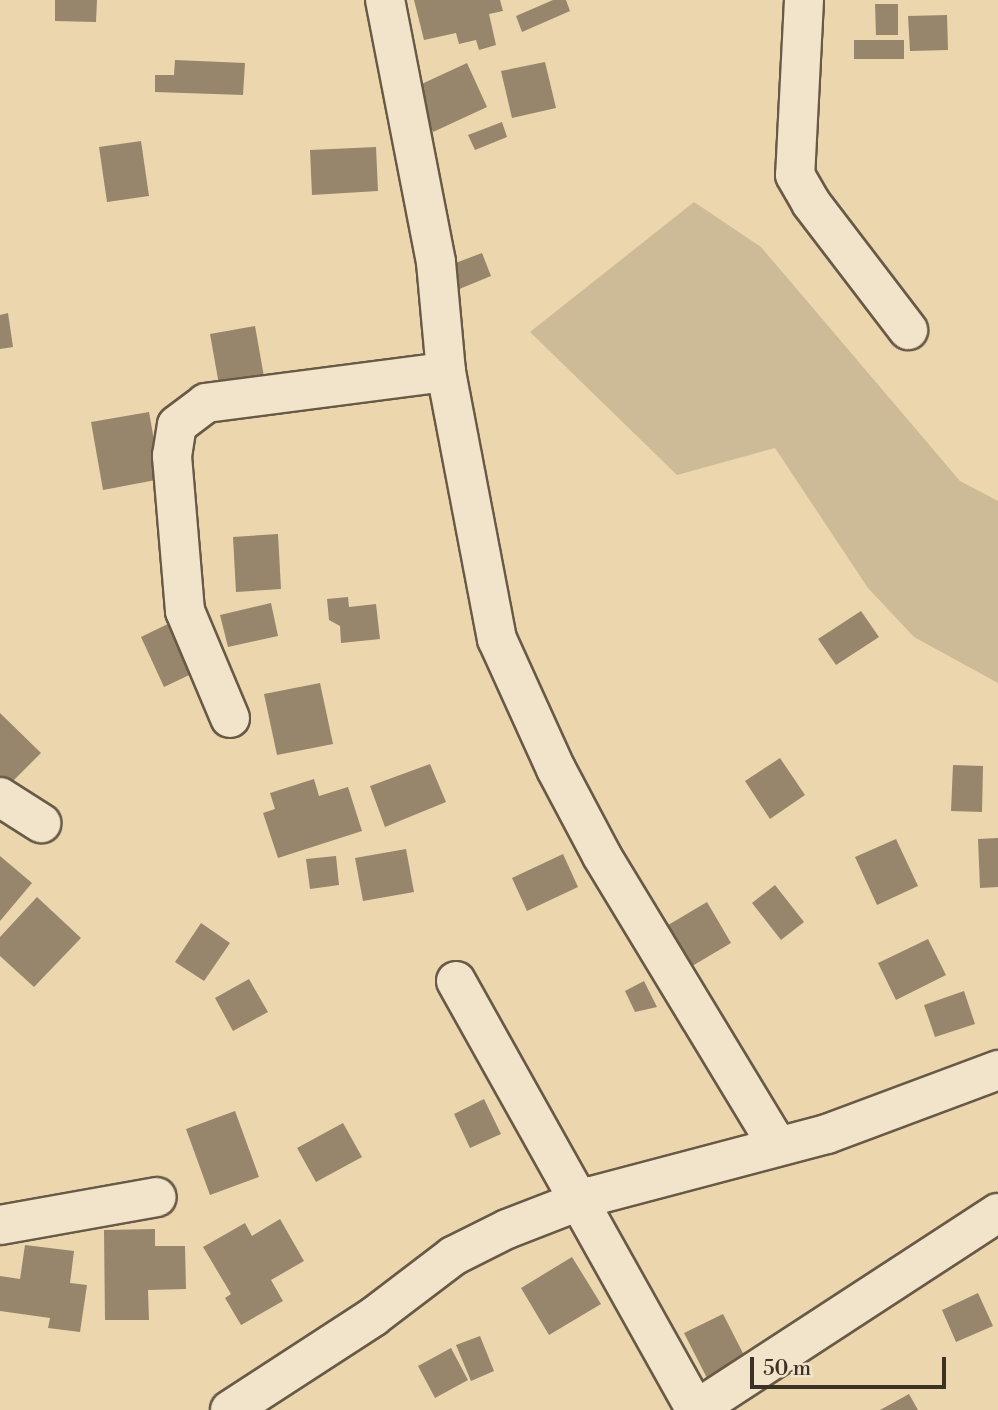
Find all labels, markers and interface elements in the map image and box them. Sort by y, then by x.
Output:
scale bar [753,1344,949,1388]
text: 50 m [763,1356,811,1382]

